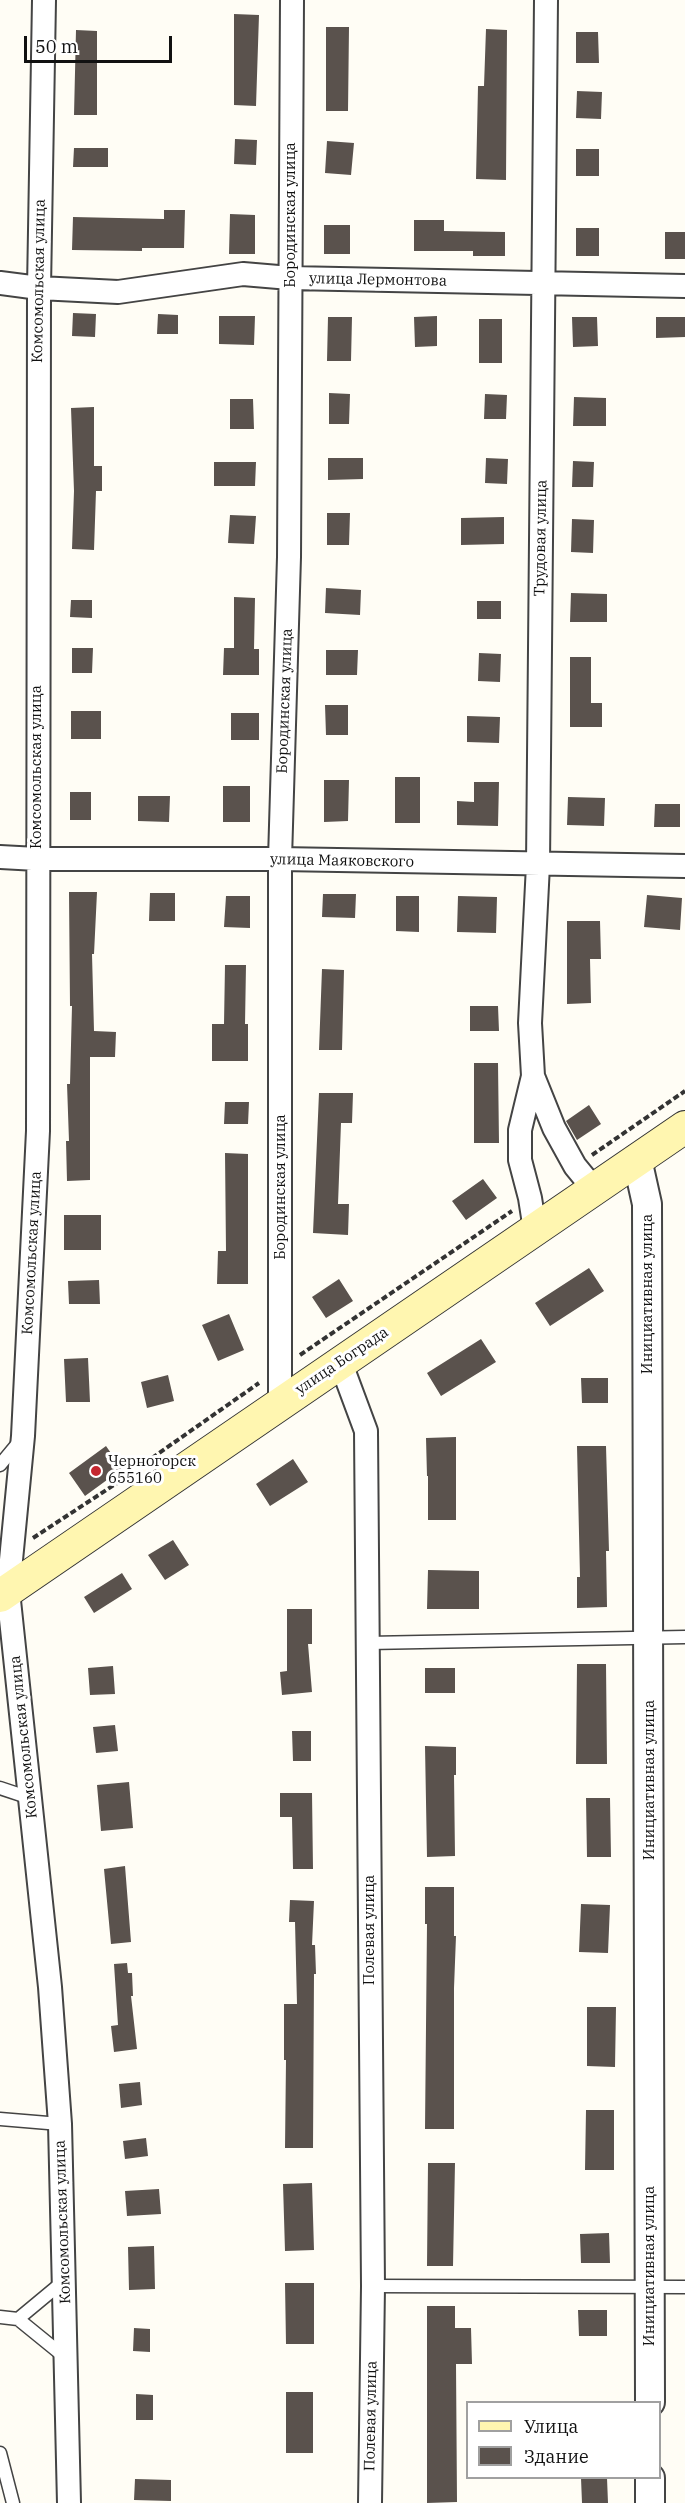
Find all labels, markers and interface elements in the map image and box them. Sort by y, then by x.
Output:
scale bar [27,24,176,62]
text: 50 m [35,35,78,58]
street label: Бородинская улица [282,142,300,288]
street label: Комсомольская улица [29,199,49,363]
street label: улица Лермонтова [309,270,447,290]
street label: Трудовая улица [531,480,551,596]
street label: Бородинская улица [273,628,297,774]
street label: Комсомольская улица [28,685,46,849]
street label: улица Маяковского [270,851,414,871]
street label: Бородинская улица [272,1114,290,1260]
street label: Комсомольская улица [19,1171,45,1335]
street label: Инициативная улица [639,1214,657,1374]
street label: улица Бограда [292,1323,392,1399]
place label: Черногорск 655160 [108,1453,196,1488]
marker: Черногорск 655160 [89,1464,103,1478]
street label: Комсомольская улица [6,1655,42,1819]
street label: Инициативная улица [641,1700,659,1860]
street label: Полевая улица [361,1875,379,1985]
street label: Комсомольская улица [51,2140,75,2304]
street label: Инициативная улица [641,2186,659,2346]
street label: Полевая улица [361,2361,381,2471]
legend [466,2401,661,2479]
text: Улица [524,2415,578,2438]
text: Здание [524,2445,589,2468]

